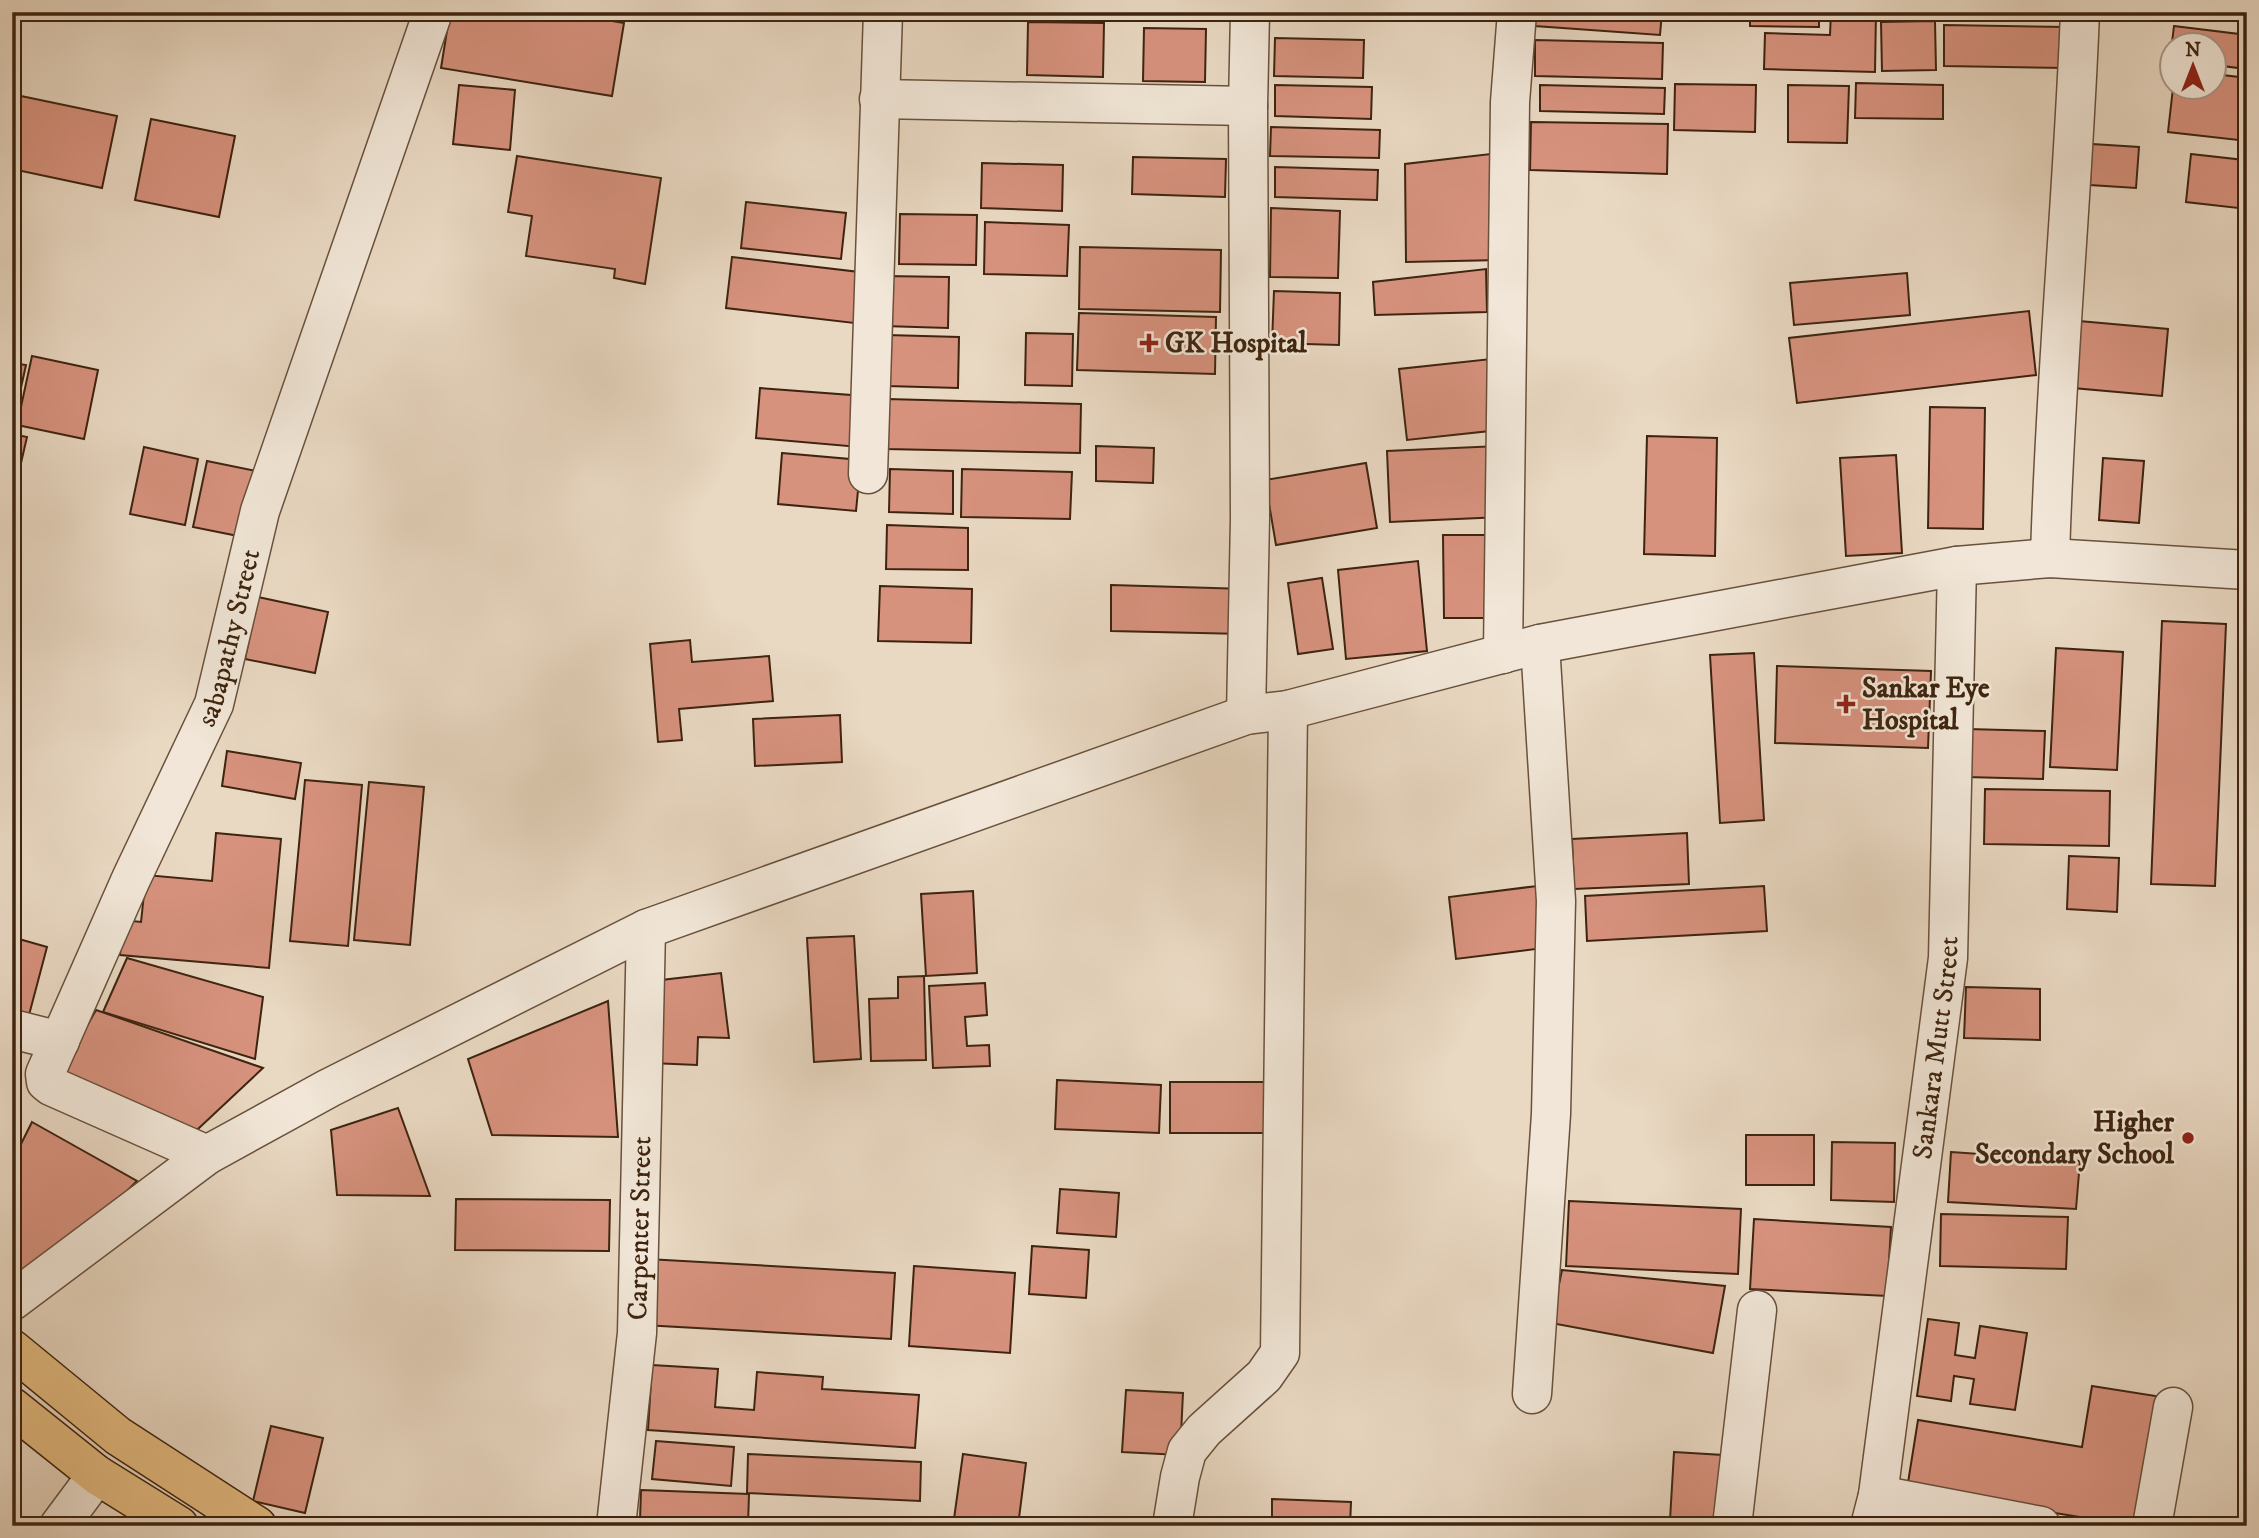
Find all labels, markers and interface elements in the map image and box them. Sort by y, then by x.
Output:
north arrow [2158,32,2228,102]
text: N [2185,39,2201,62]
place label: GK Hospital [1165,326,1307,361]
marker: GK Hospital [1139,333,1159,353]
street label: sabapathy Street [189,545,268,732]
place label: Sankar Eye Hospital [1862,671,1990,738]
marker: Sankar Eye Hospital [1836,694,1856,714]
street label: Sankara Mutt Street [1904,936,1966,1161]
place label: Higher Secondary School [1975,1105,2175,1172]
marker: Higher Secondary School [2180,1130,2196,1146]
street label: Carpenter Street [620,1136,659,1321]

